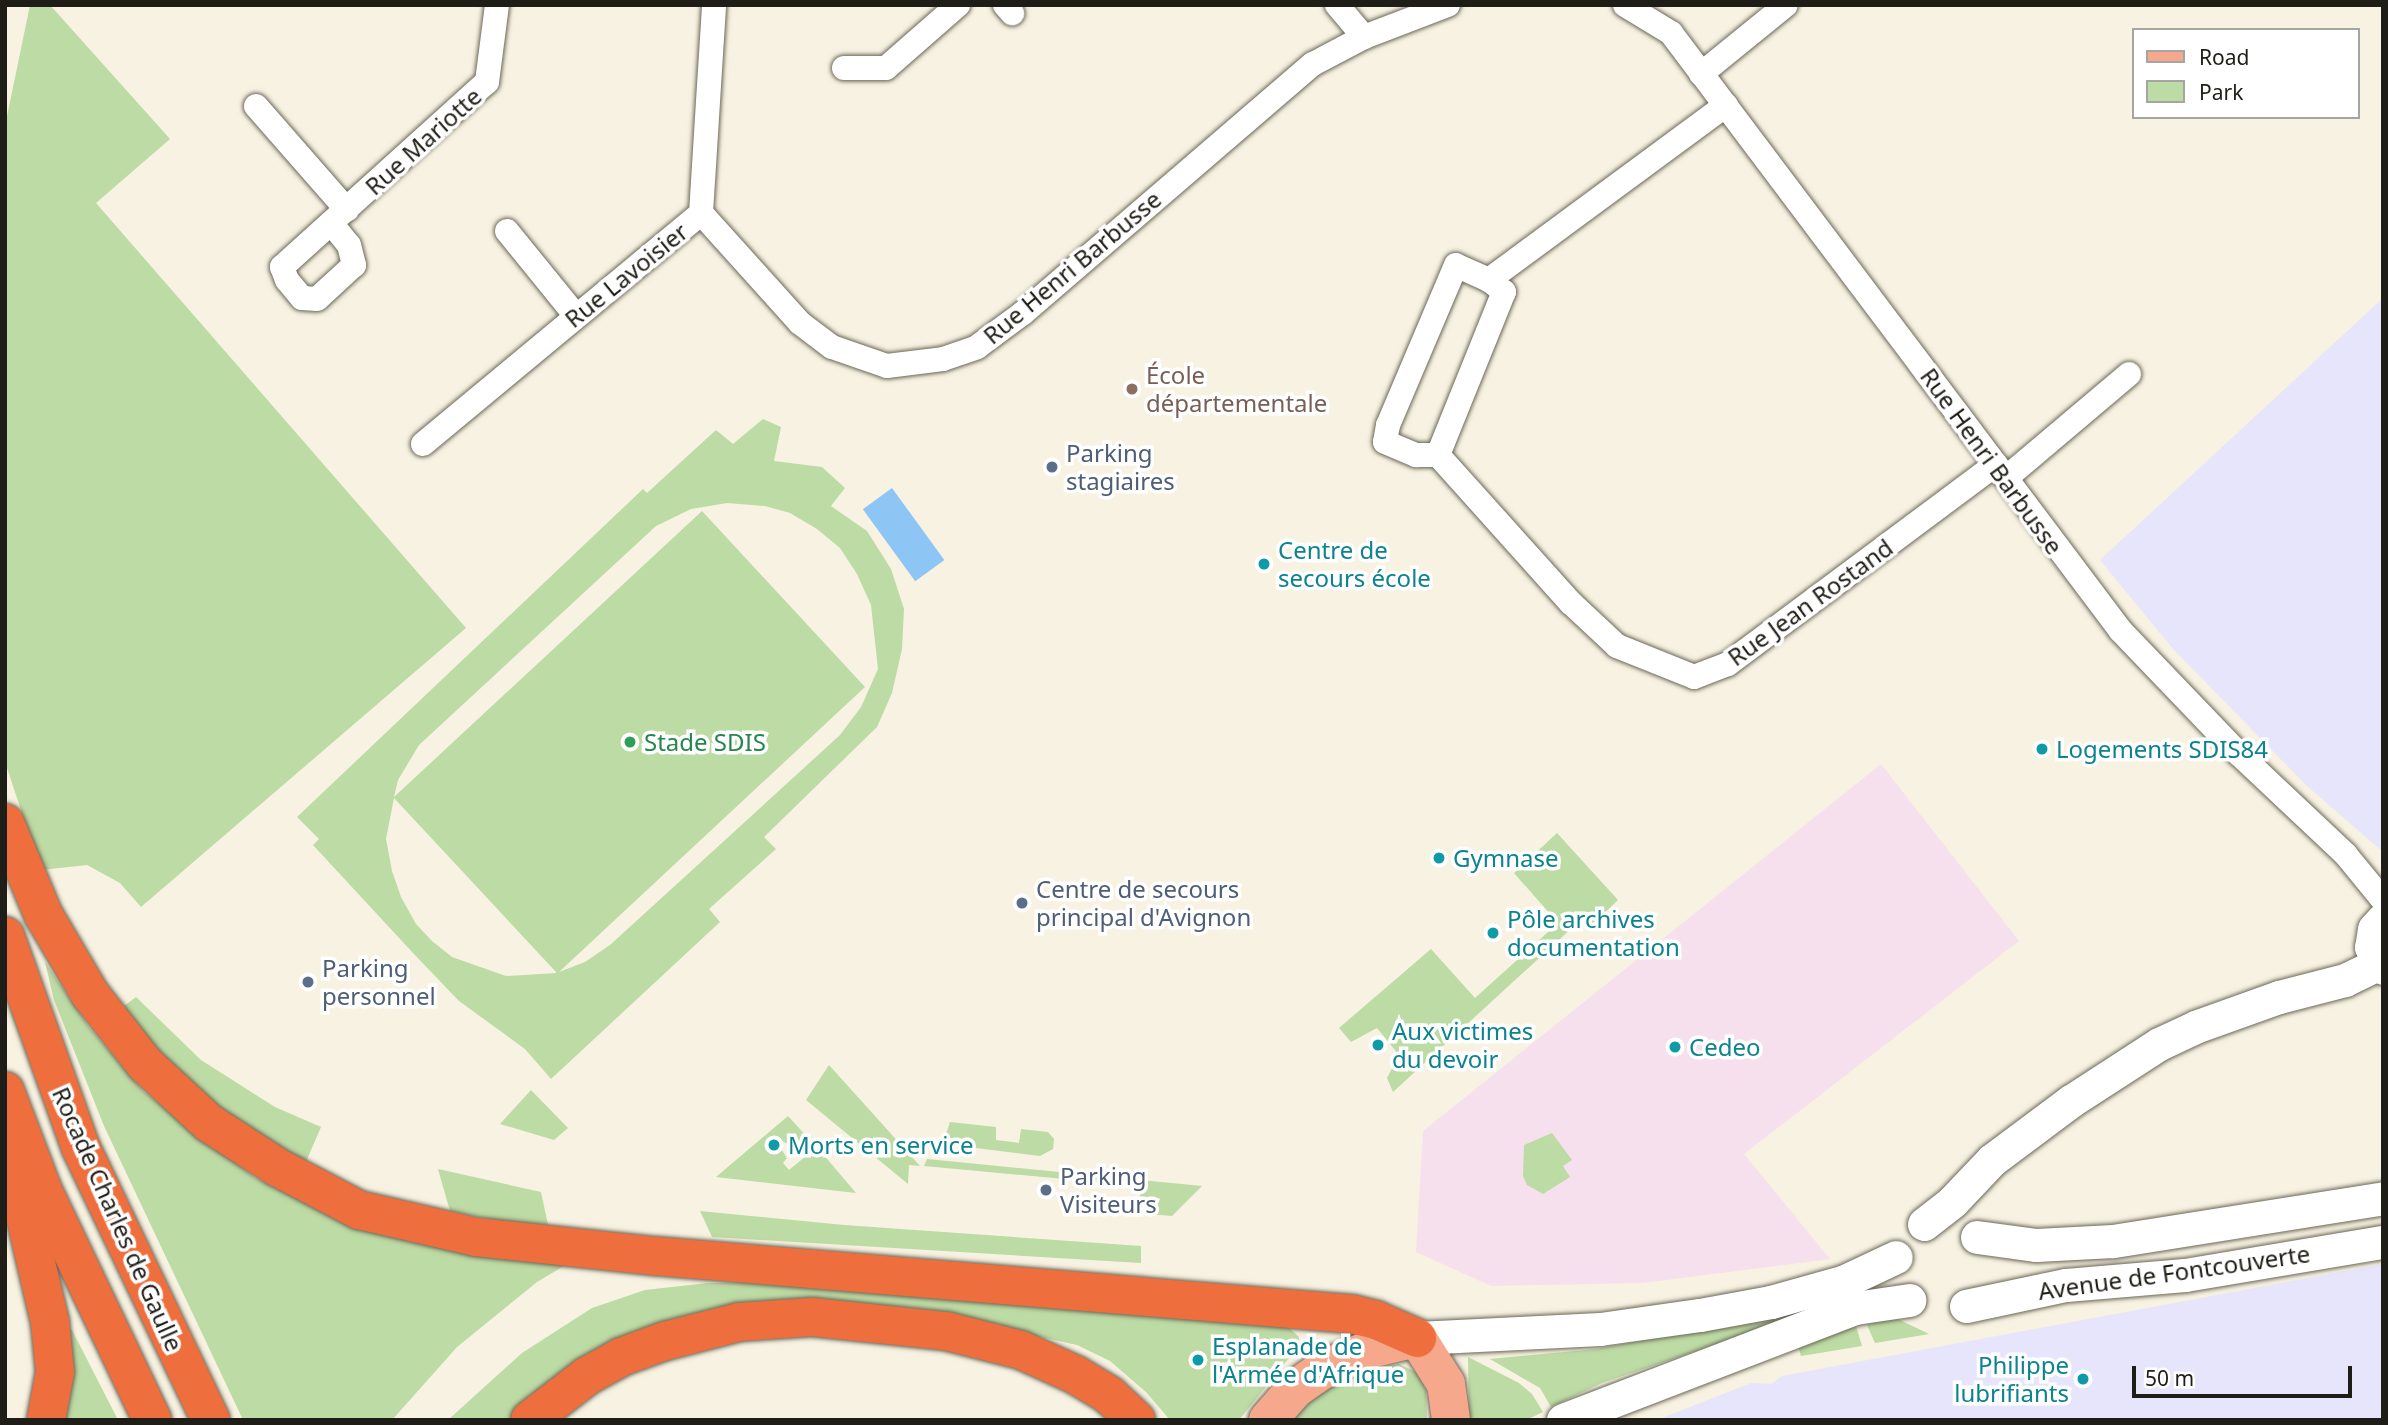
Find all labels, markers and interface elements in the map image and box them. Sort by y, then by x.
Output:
legend [2132,28,2360,119]
text: Road [2199,43,2249,71]
text: Park [2199,78,2243,106]
street label: Rue Mariotte [359,81,487,201]
street label: Rue Henri Barbusse [977,184,1167,350]
street label: Rue Lavoisier [559,217,693,333]
place label: École départementale [1146,361,1327,417]
street label: Rue Henri Barbusse [1915,362,2069,560]
marker: École départementale [1124,381,1140,397]
place label: Parking stagiaires [1066,439,1175,495]
marker: Parking stagiaires [1044,459,1060,475]
street label: Rue Jean Rostand [1722,533,1898,671]
place label: Centre de secours école [1278,536,1431,592]
marker: Centre de secours école [1256,556,1272,572]
place label: Stade SDIS [644,728,766,756]
marker: Stade SDIS [622,734,638,750]
place label: Logements SDIS84 [2056,735,2268,763]
marker: Logements SDIS84 [2034,741,2050,757]
place label: Gymnase [1453,844,1558,872]
marker: Gymnase [1431,850,1447,866]
place label: Centre de secours principal d'Avignon [1036,875,1251,931]
marker: Centre de secours principal d'Avignon [1014,895,1030,911]
place label: Pôle archives documentation [1507,905,1680,961]
marker: Pôle archives documentation [1485,925,1501,941]
place label: Parking personnel [322,954,436,1010]
marker: Parking personnel [300,974,316,990]
place label: Aux victimes du devoir [1392,1017,1533,1073]
place label: Cedeo [1689,1033,1761,1061]
marker: Aux victimes du devoir [1370,1037,1386,1053]
marker: Cedeo [1667,1039,1683,1055]
street label: Rocade Charles de Gaulle [47,1082,189,1356]
place label: Morts en service [788,1131,974,1159]
marker: Morts en service [766,1137,782,1153]
place label: Parking Visiteurs [1060,1162,1157,1218]
marker: Parking Visiteurs [1038,1182,1054,1198]
street label: Avenue de Fontcouverte [2036,1239,2312,1305]
place label: Esplanade de l'Armée d'Afrique [1212,1332,1404,1388]
place label: Philippe lubrifiants [1954,1351,2069,1407]
marker: Esplanade de l'Armée d'Afrique [1190,1352,1206,1368]
scale bar [2136,1352,2356,1396]
text: 50 m [2145,1364,2194,1392]
marker: Philippe lubrifiants [2075,1371,2091,1387]

